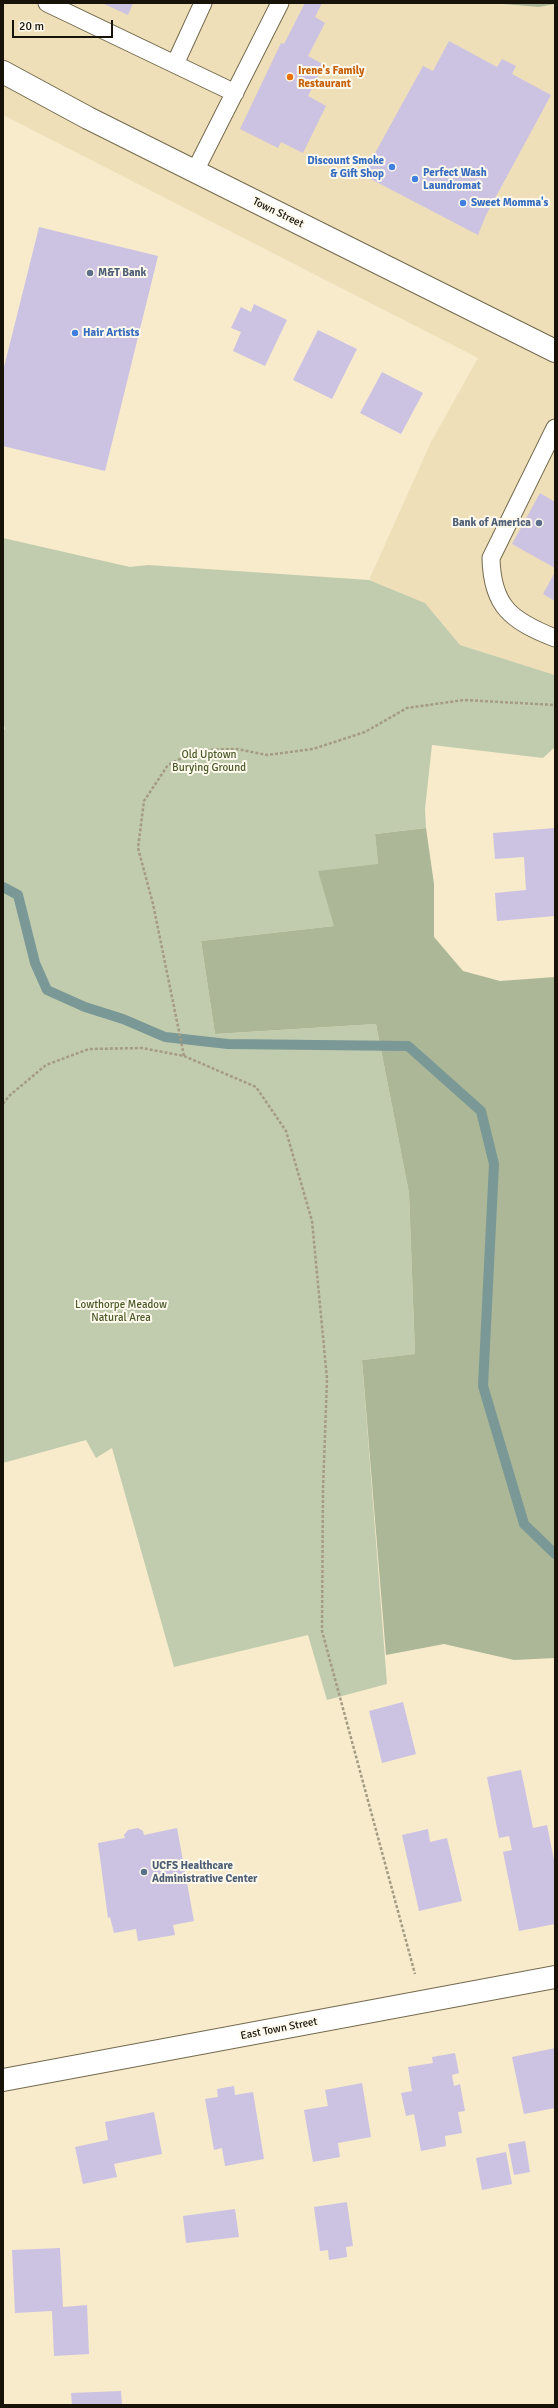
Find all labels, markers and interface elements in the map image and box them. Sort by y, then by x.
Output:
scale bar [14,12,115,38]
text: 20 m [19,19,44,34]
place label: Irene's Family Restaurant [298,64,364,90]
marker: Irene's Family Restaurant [285,72,295,82]
place label: Discount Smoke & Gift Shop [307,154,384,180]
marker: Discount Smoke & Gift Shop [387,162,397,172]
place label: Perfect Wash Laundromat [423,166,487,192]
marker: Perfect Wash Laundromat [410,174,420,184]
street label: Town Street [250,195,306,231]
place label: Sweet Momma's [471,196,548,210]
marker: Sweet Momma's [458,198,468,208]
place label: M&T Bank [98,266,146,280]
marker: M&T Bank [85,268,95,278]
place label: Hair Artists [83,326,139,340]
marker: Hair Artists [70,328,80,338]
place label: Bank of America [452,516,531,530]
marker: Bank of America [534,518,544,528]
park label: Old Uptown Burying Ground [172,748,246,774]
park label: Lowthorpe Meadow Natural Area [75,1298,167,1324]
place label: UCFS Healthcare Administrative Center [152,1859,257,1885]
marker: UCFS Healthcare Administrative Center [139,1867,149,1877]
street label: East Town Street [239,2015,319,2043]

